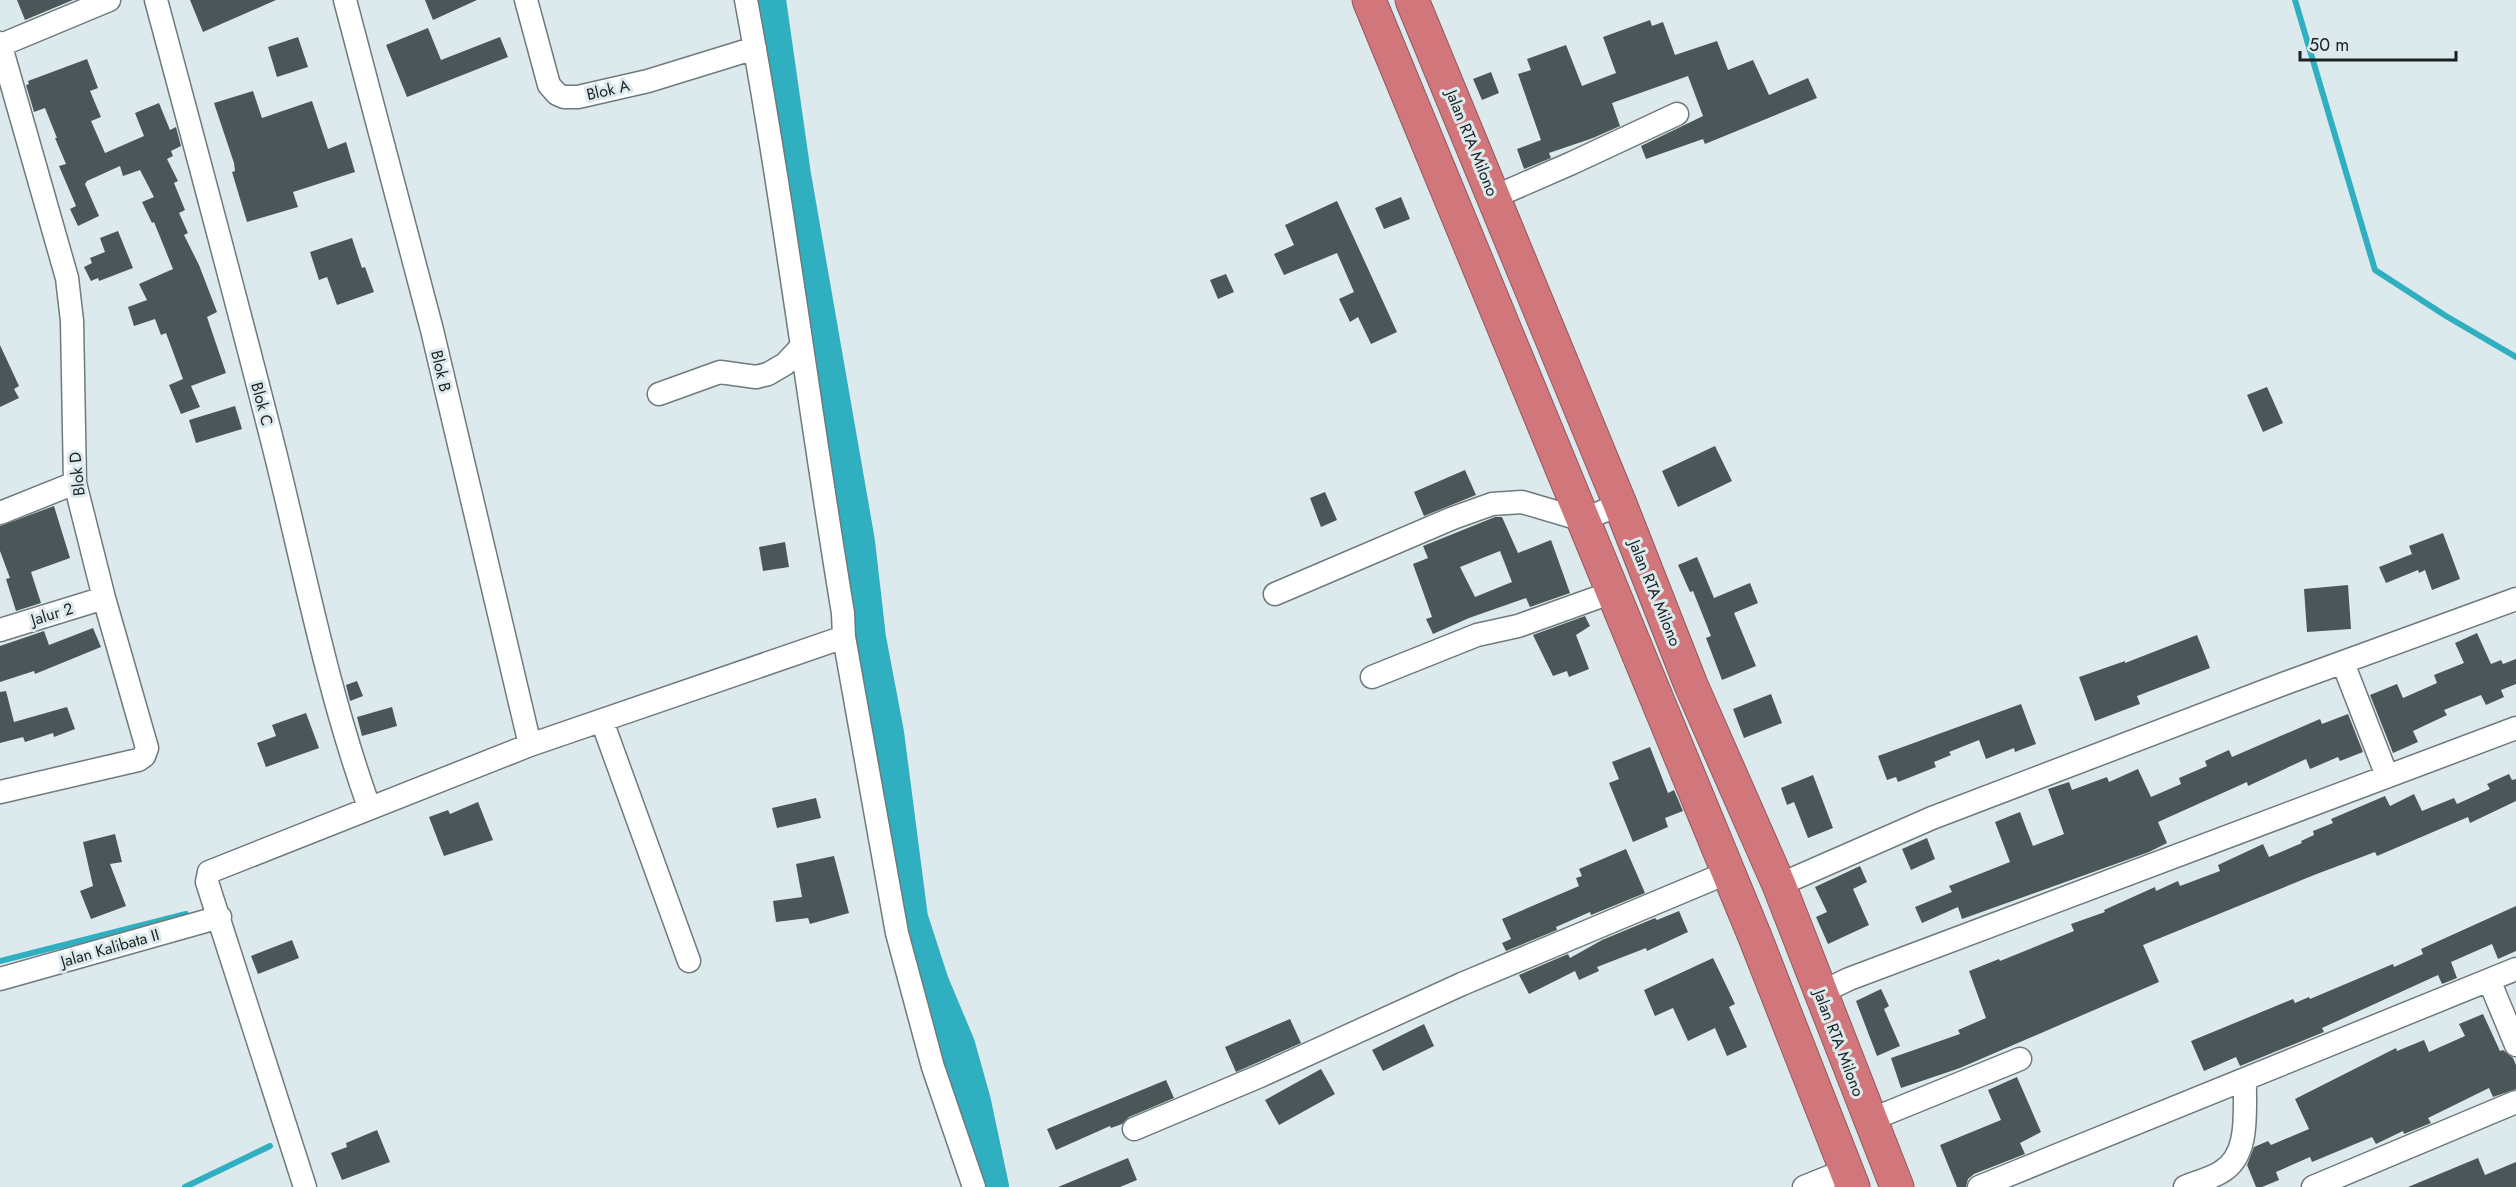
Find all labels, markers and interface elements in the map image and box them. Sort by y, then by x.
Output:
scale bar [2300,24,2456,62]
text: 50 m [2309,32,2349,58]
street label: Blok A [584,74,632,106]
street label: Jalan RTA Milono [1439,84,1504,200]
street label: Blok B [425,348,457,394]
street label: Blok C [245,380,279,428]
street label: Blok D [63,451,91,497]
street label: Jalan RTA Milono [1622,534,1687,650]
street label: Jalur 2 [26,597,76,632]
street label: Jalan Kalibata II [56,923,162,974]
street label: Jalan RTA Milono [1807,984,1870,1100]

